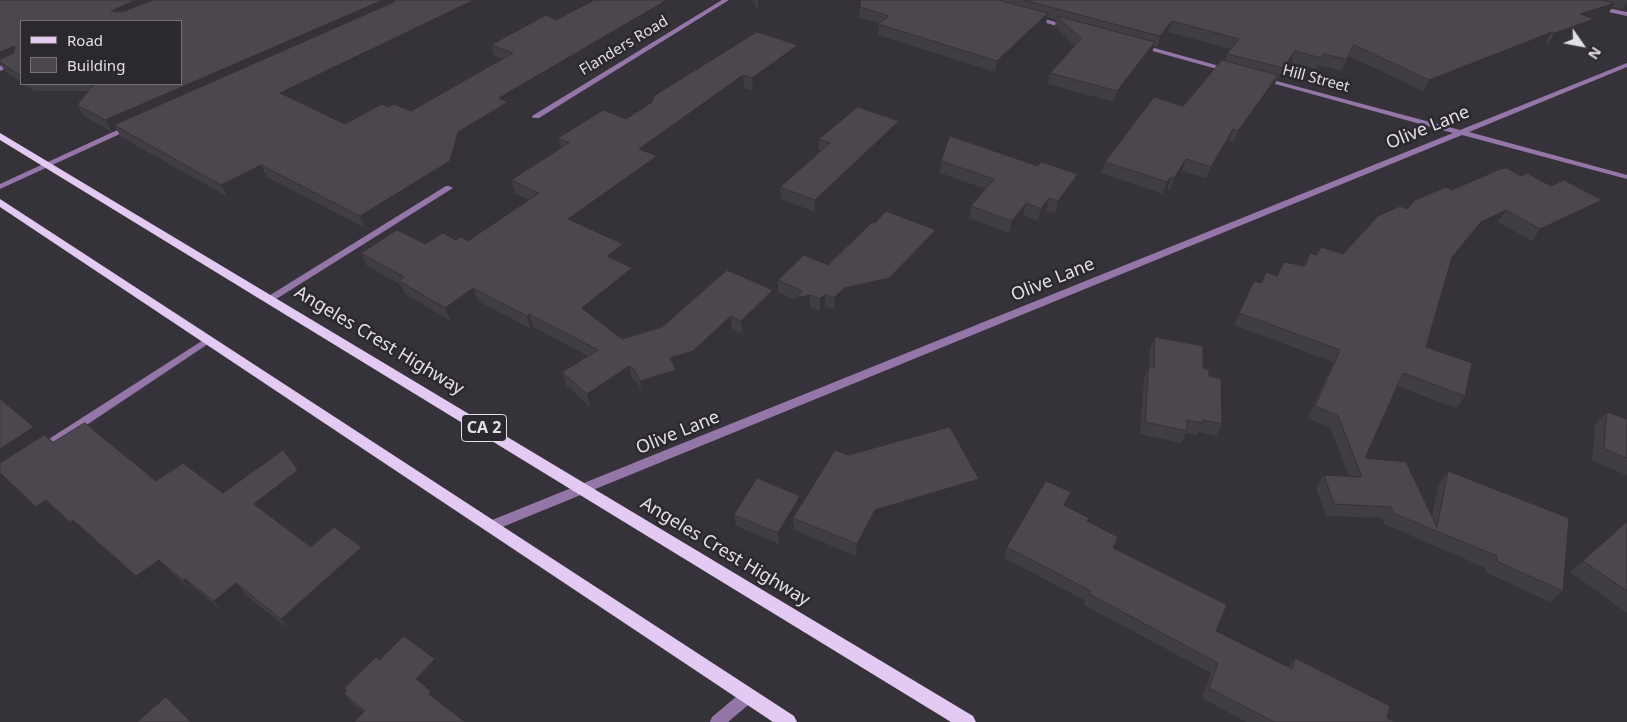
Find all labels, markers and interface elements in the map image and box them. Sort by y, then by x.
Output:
street label: Flanders Road [576,12,672,80]
legend [20,20,182,85]
north arrow [1557,20,1607,70]
text: Road [67,30,103,50]
text: N [1584,43,1606,63]
text: Building [67,55,125,75]
street label: Hill Street [1281,61,1351,97]
street label: Olive Lane [1383,101,1473,155]
street label: Olive Lane [1008,253,1098,307]
street label: Angeles Crest Highway [290,282,468,400]
street label: Olive Lane [633,406,723,460]
road number: CA 2 [462,414,506,442]
street label: Angeles Crest Highway [636,493,814,611]

